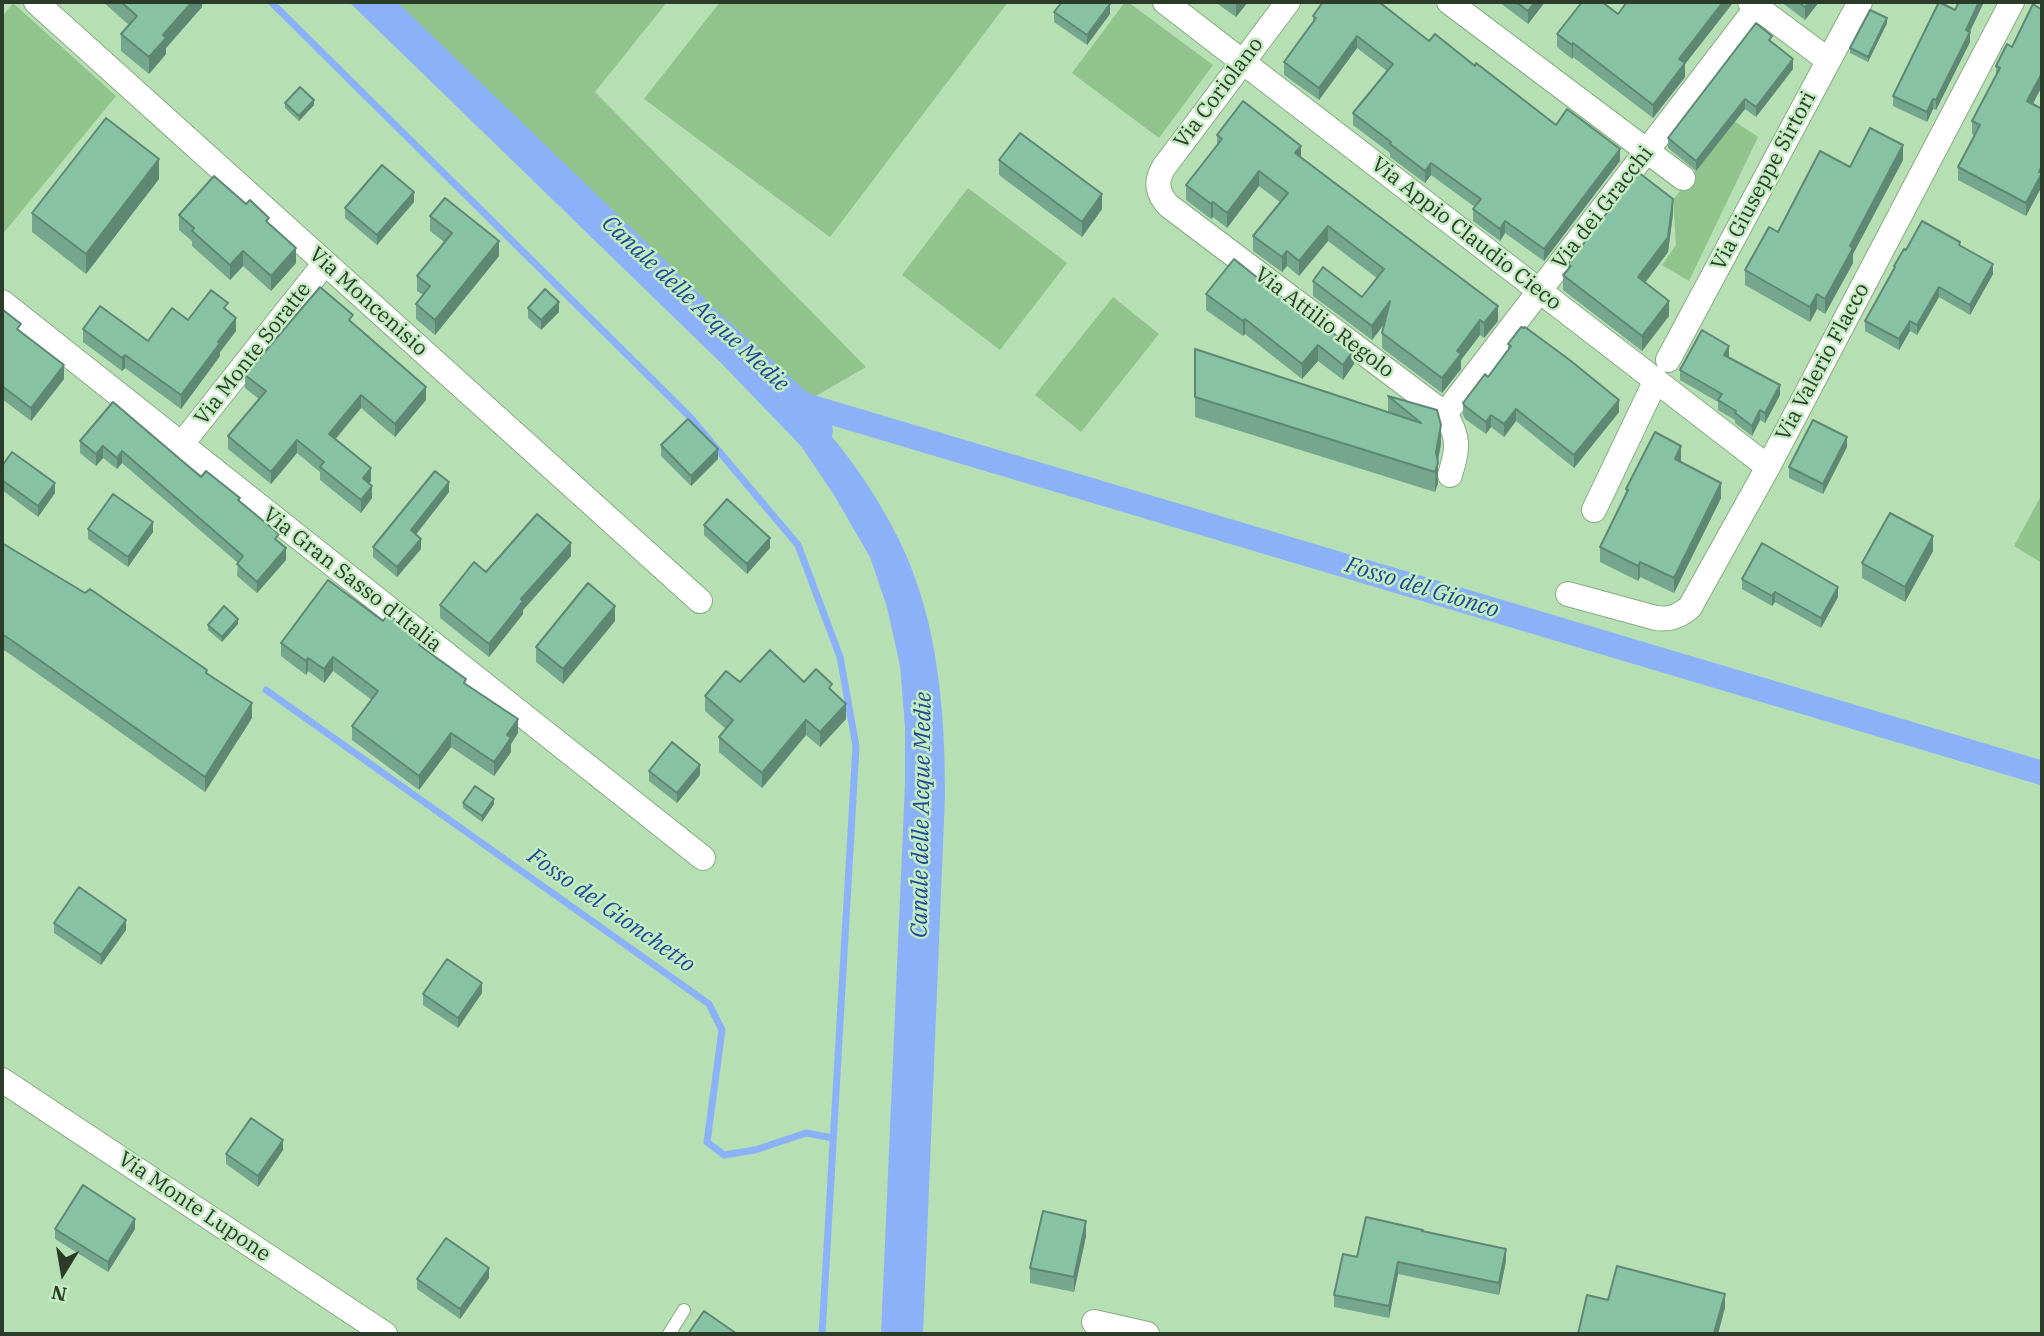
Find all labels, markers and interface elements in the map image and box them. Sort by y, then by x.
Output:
street label: Via Coriolano [1169,32,1269,154]
street label: Via Giuseppe Sirtori [1706,87,1822,275]
street label: Via dei Gracchi [1547,142,1659,274]
street label: Via Appio Claudio Cieco [1366,152,1566,316]
water label: Canale delle Acque Medie [596,210,794,398]
street label: Via Moncenisio [304,242,432,362]
street label: Via Attilio Regolo [1249,262,1399,384]
street label: Via Monte Soratte [189,278,317,430]
street label: Via Valerio Flacco [1771,279,1875,445]
street label: Via Gran Sasso d'Italia [258,502,446,658]
water label: Fosso del Gionco [1342,552,1502,624]
water label: Canale delle Acque Medie [906,692,938,938]
water label: Fosso del Gionchetto [522,843,700,979]
street label: Via Monte Lupone [113,1147,275,1267]
north arrow [28,1238,98,1308]
text: N [49,1280,69,1307]

